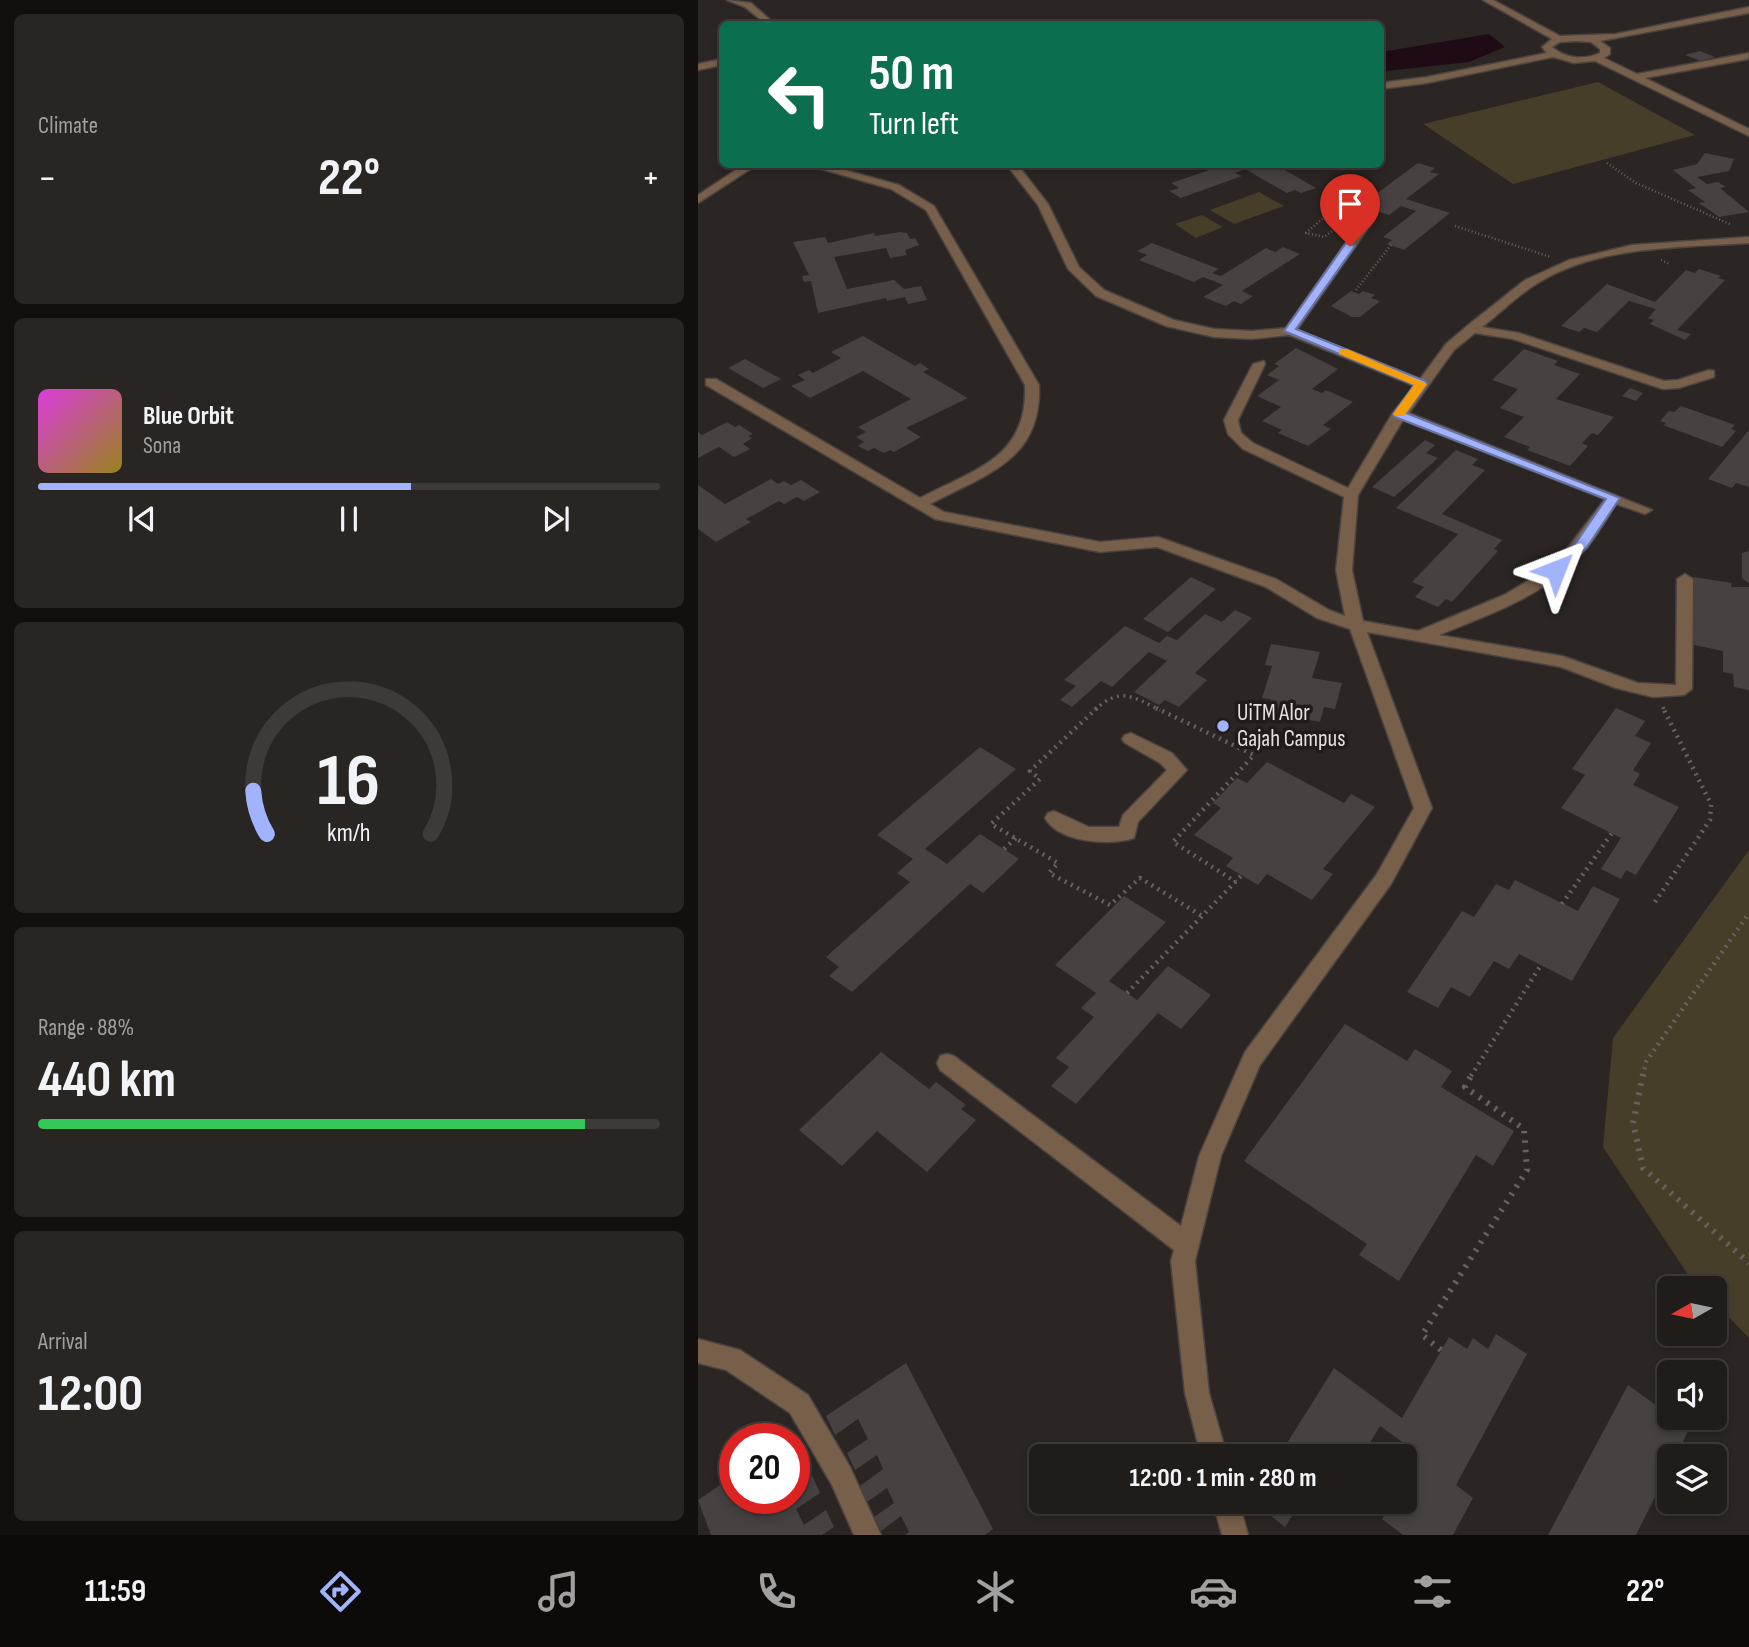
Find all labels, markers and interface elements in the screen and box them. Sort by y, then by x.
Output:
text: 50 m [869,45,954,104]
icon: left [754,49,845,140]
text: Turn left [869,105,959,144]
text: Climate [38,112,98,140]
text: 22° [318,147,380,210]
text: − [38,156,57,201]
text: + [641,156,660,201]
pin [1320,174,1380,246]
icon: arrive [1331,185,1369,223]
text: Blue Orbit [143,401,234,432]
text: Sona [143,432,181,460]
icon: previous [123,500,161,538]
icon: pause [330,500,368,538]
icon: next [537,500,575,538]
position arrow [1519,533,1593,607]
place label: UiTM Alor Gajah Campus [1237,699,1345,753]
marker: UiTM Alor Gajah Campus [1215,718,1231,734]
text: 16 [318,738,380,826]
text: km/h [327,817,371,848]
text: Range · 88% [38,1014,134,1042]
text: 440 km [38,1049,176,1112]
north arrow [1657,1276,1727,1346]
map controls [1657,1276,1727,1514]
text: Arrival [38,1328,87,1356]
button: sound [1657,1360,1727,1430]
text: 12:00 [38,1363,143,1426]
speed limit sign: 20 [719,1423,810,1514]
button: layers [1657,1444,1727,1514]
text: 12:00 · 1 min · 280 m [1130,1463,1316,1494]
icon: directions [316,1567,365,1616]
icon: music [534,1567,583,1616]
icon: phone [752,1567,801,1616]
icon: climate [971,1567,1020,1616]
icon: car [1189,1567,1238,1616]
icon: filters [1408,1567,1457,1616]
text: 11:59 [85,1572,146,1611]
text: 22° [1626,1572,1664,1611]

